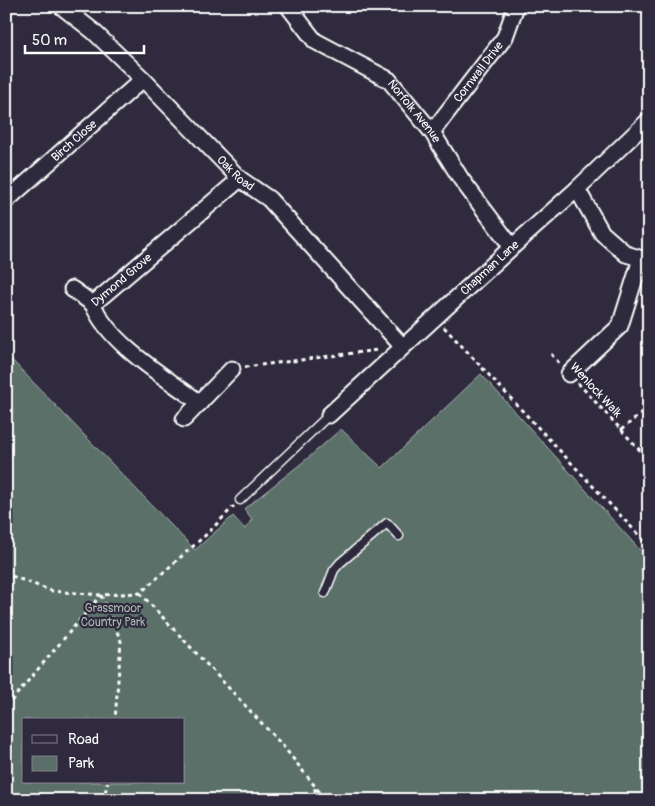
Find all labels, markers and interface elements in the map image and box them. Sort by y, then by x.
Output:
scale bar [25,22,144,54]
text: 50 m [32,31,67,50]
street label: Cornwall Drive [451,39,507,105]
street label: Norfolk Avenue [384,77,444,146]
street label: Birch Close [49,117,100,165]
street label: Oak Road [213,153,257,195]
street label: Chapman Lane [457,237,522,299]
street label: Dymond Grove [88,250,155,310]
street label: Wenlock Walk [566,360,625,421]
park label: Grassmoor Country Park [81,601,145,630]
legend [22,718,185,784]
text: Road [68,730,99,749]
text: Park [68,754,95,773]

